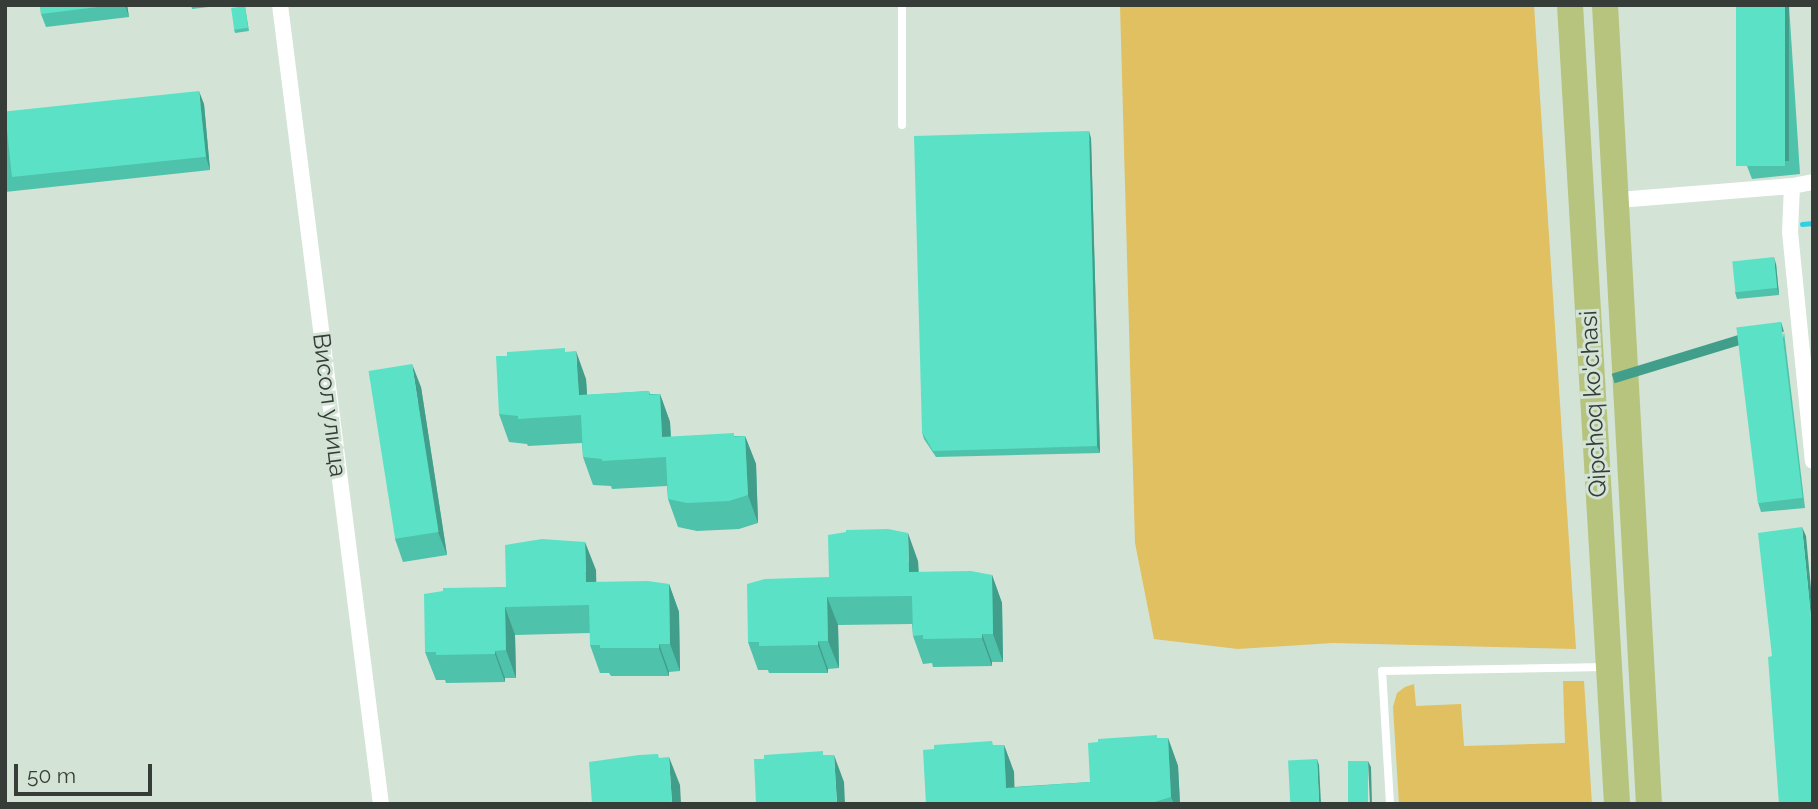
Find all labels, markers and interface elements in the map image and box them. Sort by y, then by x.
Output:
street label: Qipchoq ko'chasi [1574,310,1612,498]
street label: Висол улица [307,331,353,479]
scale bar [18,750,156,794]
text: 50 m [27,763,76,788]

